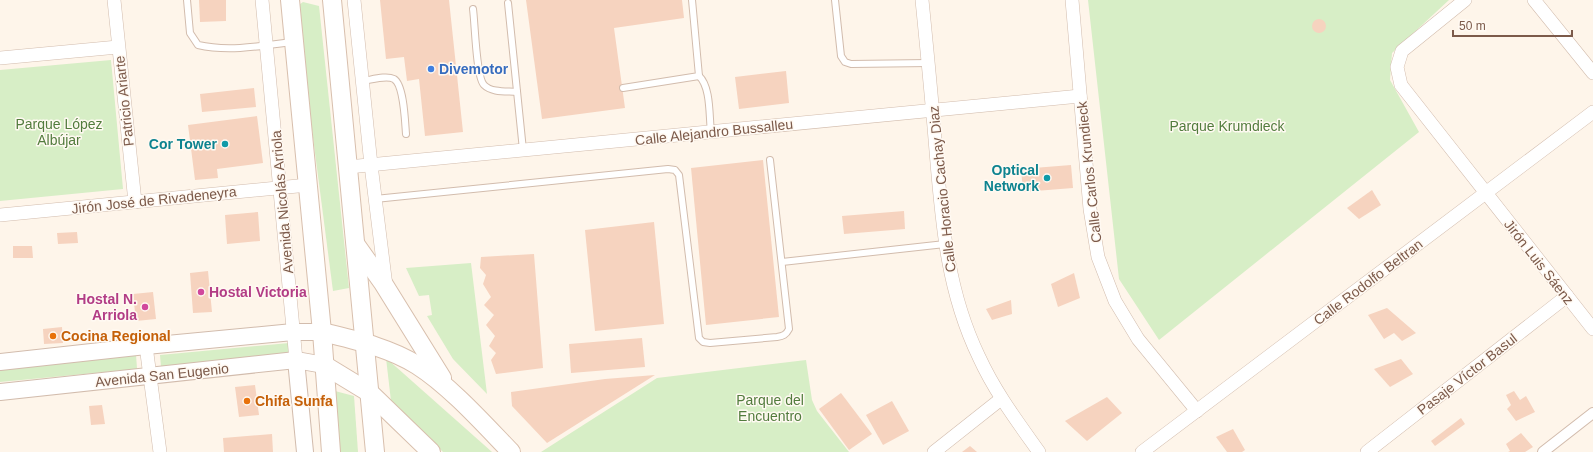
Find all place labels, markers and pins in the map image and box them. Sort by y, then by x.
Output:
place label: Divemotor [439,61,509,77]
marker: Divemotor [426,64,436,74]
place label: Cor Tower [149,136,218,152]
marker: Cor Tower [220,139,230,149]
place label: Optical Network [984,162,1039,194]
marker: Optical Network [1042,173,1052,183]
place label: Hostal Victoria [209,284,307,300]
marker: Hostal Victoria [196,287,206,297]
place label: Hostal N. Arriola [76,291,137,323]
marker: Hostal N. Arriola [140,302,150,312]
place label: Cocina Regional [61,328,171,344]
marker: Cocina Regional [48,331,58,341]
place label: Chifa Sunfa [255,393,333,409]
marker: Chifa Sunfa [242,396,252,406]

